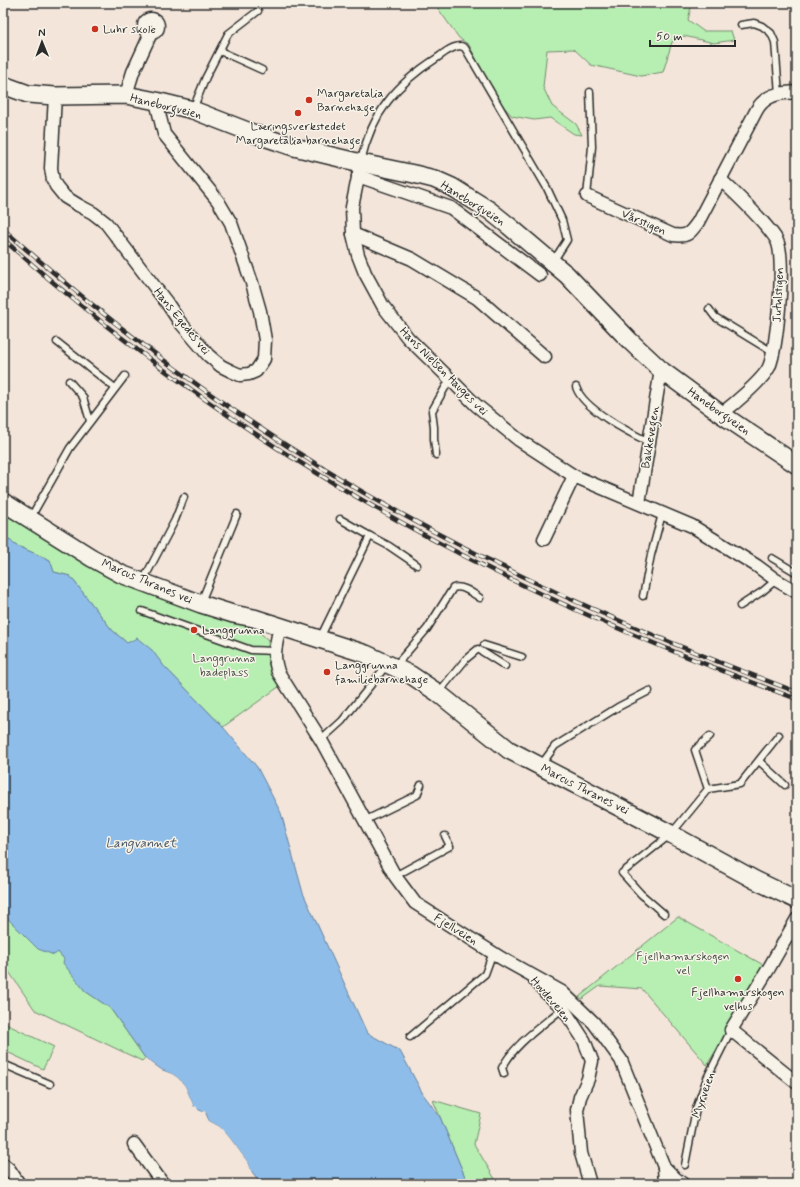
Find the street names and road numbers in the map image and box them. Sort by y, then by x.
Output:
street label: Haneborgveien [128,90,203,125]
street label: Haneborgveien [437,178,508,231]
street label: Vårstigen [619,206,668,240]
street label: Jutulstigen [770,267,788,323]
street label: Hans Egedes vei [149,285,213,358]
street label: Hans Nielsen Hauges vei [396,324,491,419]
street label: Haneborgveien [683,384,753,440]
street label: Bakkevegen [638,404,665,470]
street label: Marcus Thranes vei [99,556,194,608]
street label: Marcus Thranes vei [538,761,631,819]
street label: Fjellveien [431,910,480,949]
street label: Hovdeveien [526,974,574,1026]
street label: Myrveien [689,1070,719,1120]

